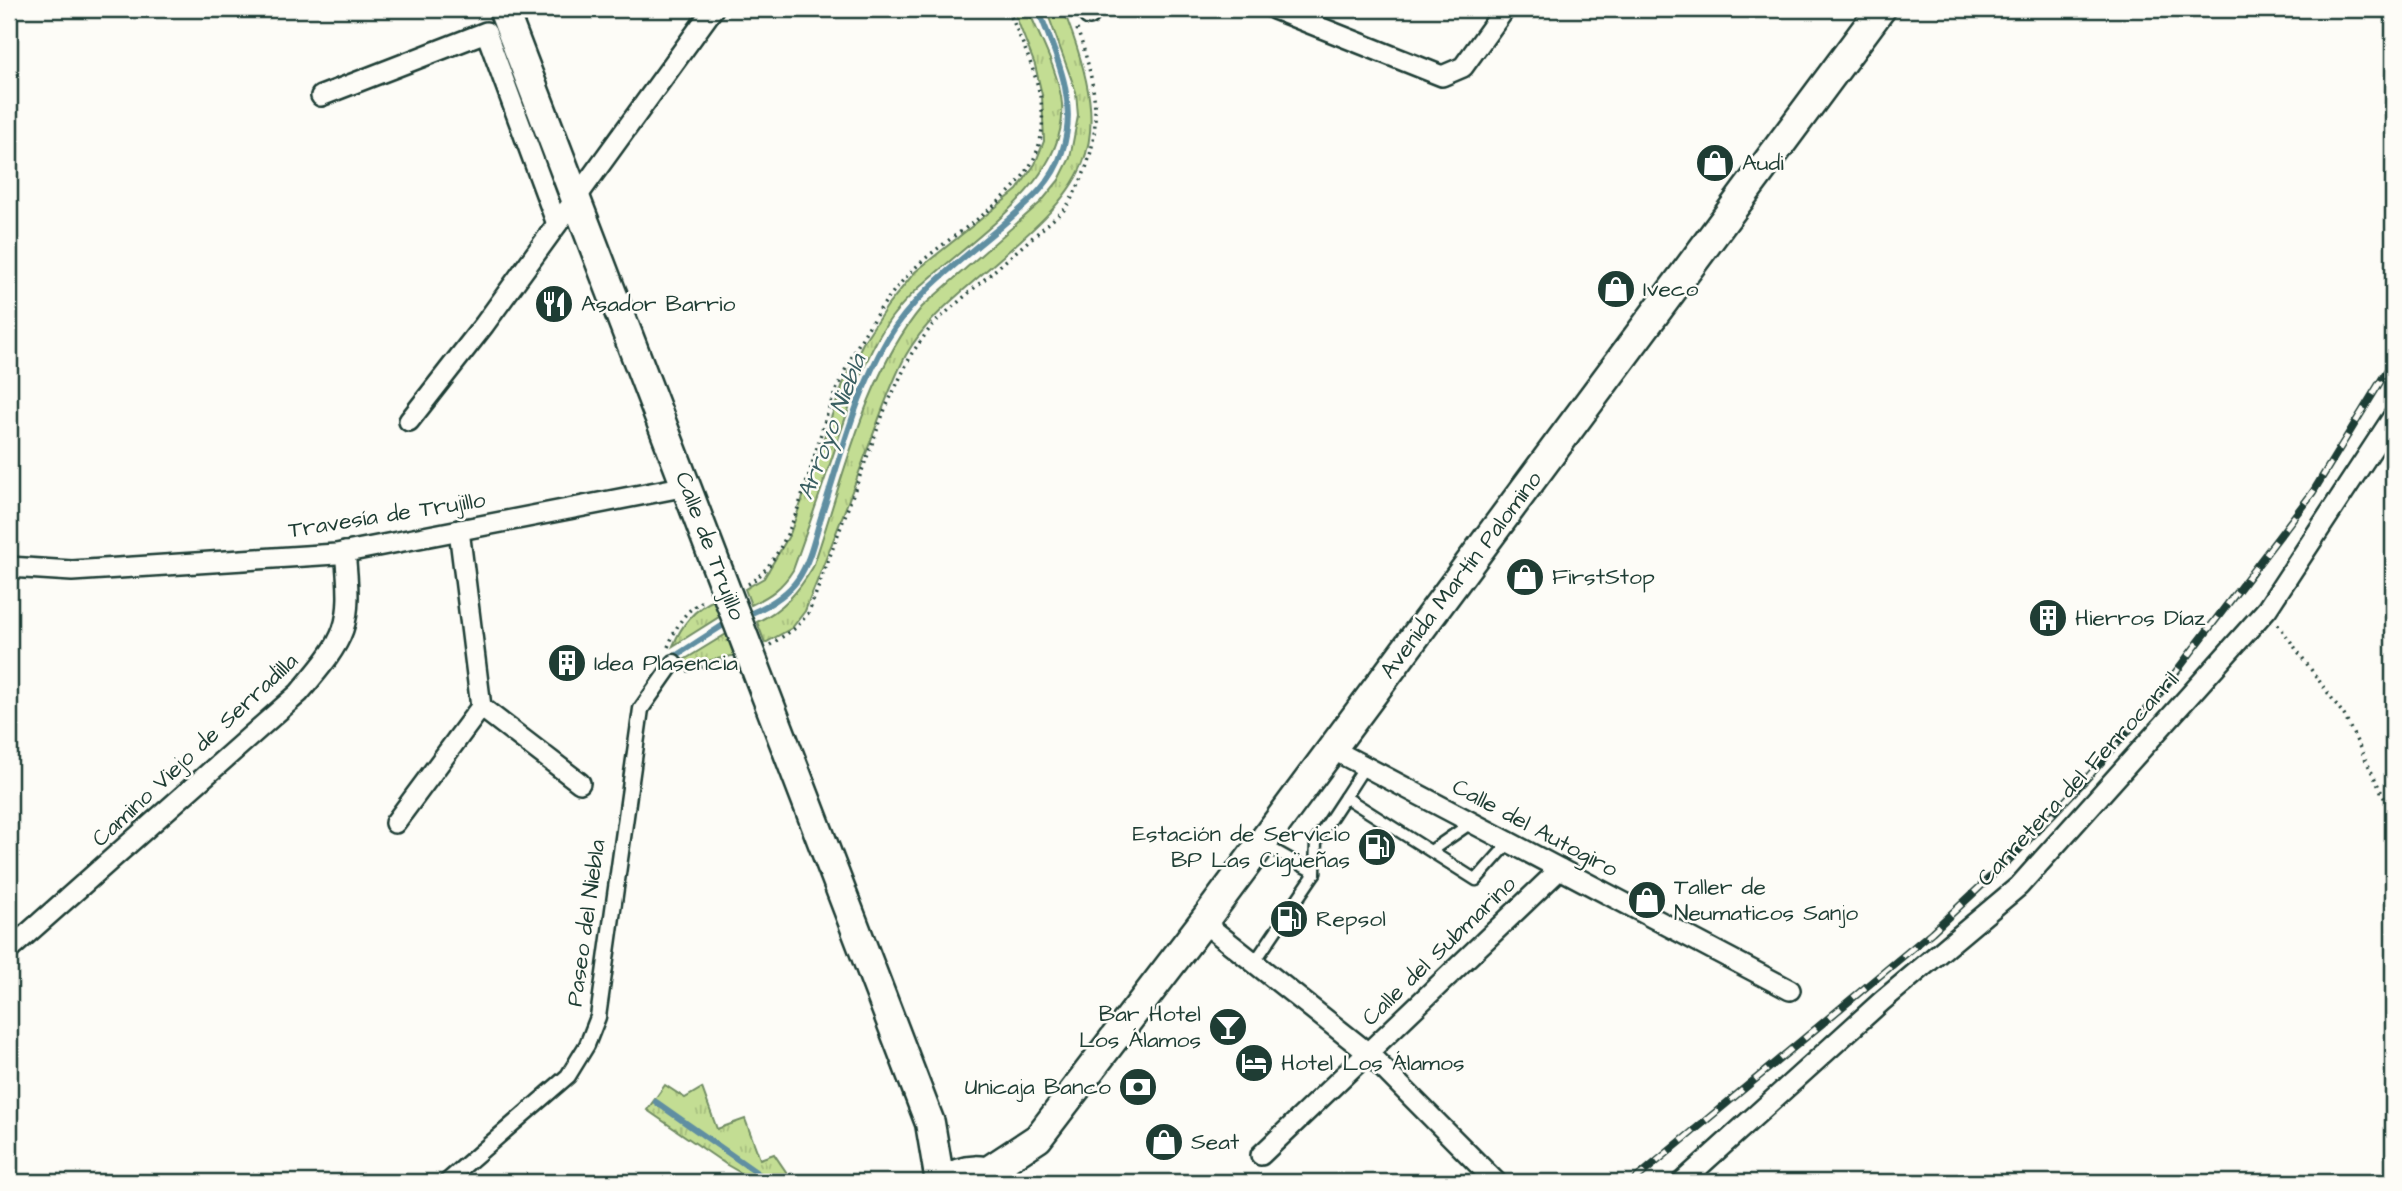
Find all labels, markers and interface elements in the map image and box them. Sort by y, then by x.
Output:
shop icon: Audi [1694,142,1736,184]
place label: Audi [1742,147,1784,179]
shop icon: Iveco [1595,268,1637,310]
place label: Iveco [1643,273,1698,305]
restaurant icon: Asador Barrio [533,283,575,325]
place label: Asador Barrio [581,288,736,320]
water label: Arroyo Niebla [789,348,876,504]
street label: Avenida Martín Palomino [1372,465,1550,685]
street label: Calle de Trujillo [667,467,753,625]
street label: Travesía de Trujillo [286,484,488,546]
shop icon: FirstStop [1504,556,1546,598]
place label: FirstStop [1552,561,1655,593]
building icon: Hierros Díaz [2027,597,2069,639]
place label: Hierros Díaz [2075,602,2206,634]
building icon: Idea Plasencia [546,642,588,684]
street label: Camino Viejo de Serradilla [85,645,305,854]
place label: Idea Plasencia [594,647,738,679]
street label: Carretera del Ferrocarril [1970,664,2186,894]
street label: Calle del Autogiro [1446,771,1624,886]
place label: Estación de Servicio BP Las Cigüeñas [1132,818,1350,877]
fuel station icon: Estación de Servicio BP Las Cigüeñas [1356,826,1398,868]
street label: Paseo del Niebla [558,837,614,1008]
street label: Calle del Submarino [1355,869,1523,1033]
place label: Taller de Neumaticos Sanjo [1674,871,1858,929]
shop icon: Taller de Neumaticos Sanjo [1626,879,1668,921]
fuel station icon: Repsol [1268,898,1310,940]
place label: Repsol [1316,903,1386,935]
place label: Bar Hotel Los Álamos [1079,998,1201,1056]
bar icon: Bar Hotel Los Álamos [1207,1006,1249,1048]
hotel icon: Hotel Los Álamos [1233,1042,1275,1084]
place label: Hotel Los Álamos [1281,1047,1464,1079]
bank icon: Unicaja Banco [1117,1066,1159,1108]
place label: Unicaja Banco [965,1071,1111,1103]
shop icon: Seat [1143,1121,1185,1163]
place label: Seat [1191,1126,1240,1158]

